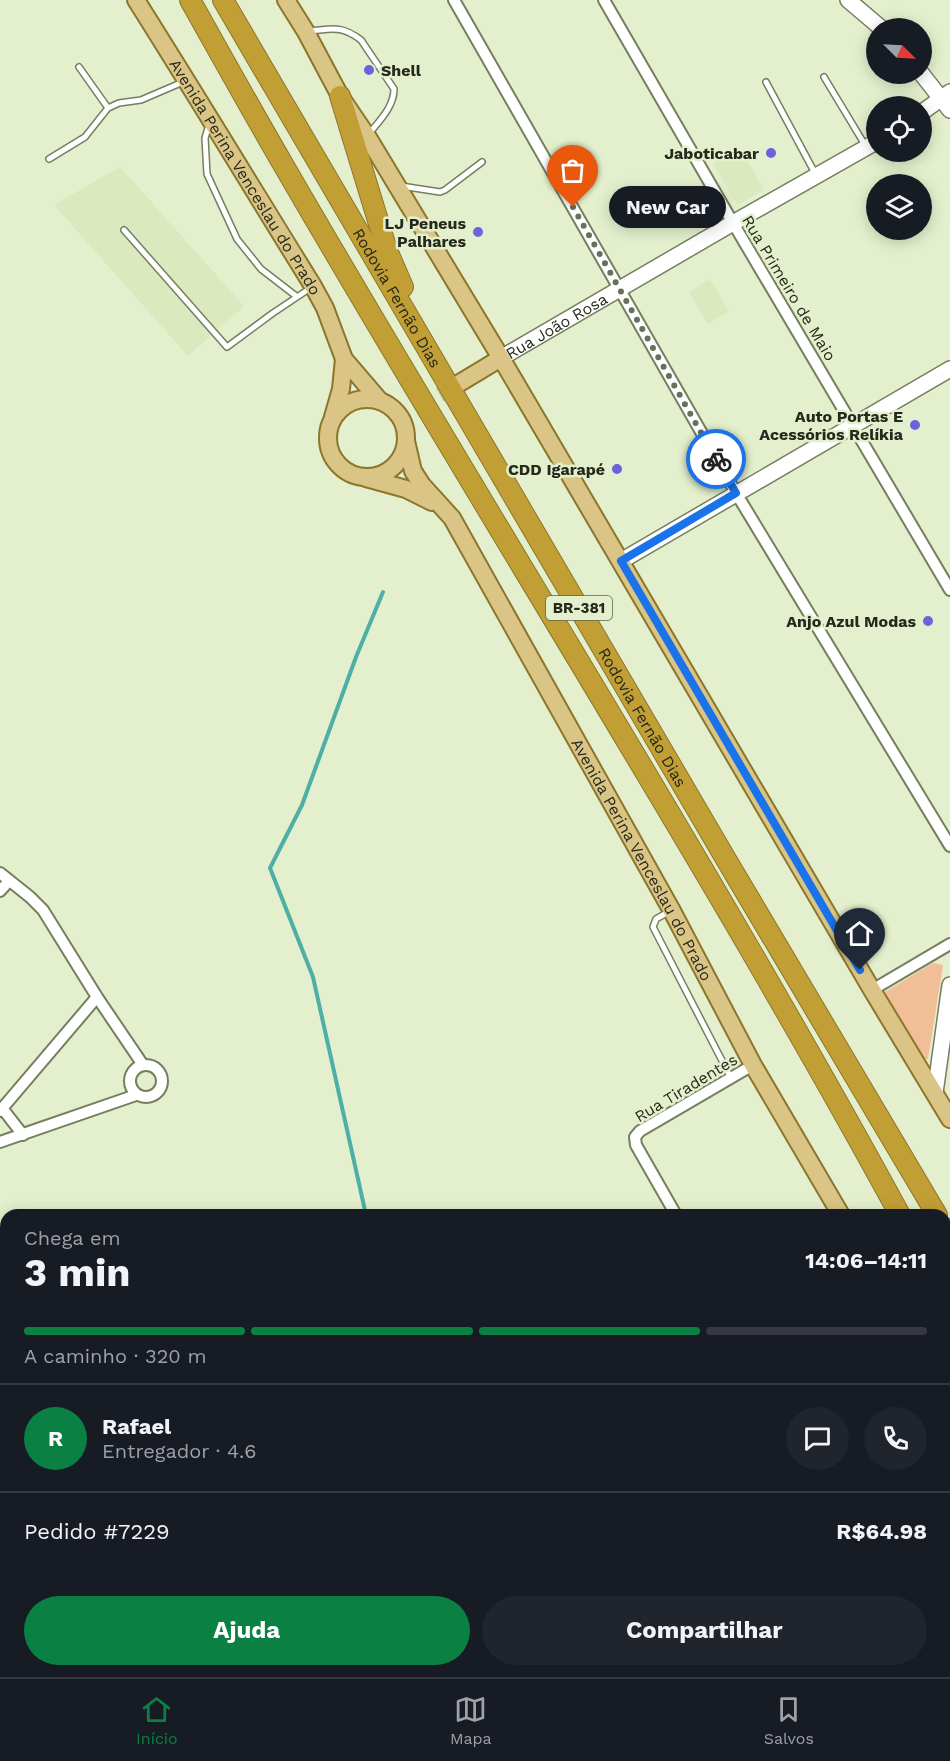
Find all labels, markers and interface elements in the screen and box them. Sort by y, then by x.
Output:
north arrow [866,18,932,84]
map controls [866,18,932,240]
street label: Avenida Perina Venceslau do Prado [166,55,325,298]
place label: Shell [381,61,422,80]
marker: Shell [362,63,376,77]
button: locate [866,96,932,162]
place label: Jaboticabar [664,144,759,163]
pin [547,145,598,207]
marker: Jaboticabar [764,146,778,160]
icon: bag [556,154,589,187]
button: layers [866,174,932,240]
callout: New Car [609,186,726,228]
text: New Car [626,195,709,219]
street label: Rua Primeiro de Maio [738,212,840,364]
place label: LJ Peneus Palhares [385,214,466,251]
street label: Rodovia Fernão Dias [349,225,445,371]
marker: LJ Peneus Palhares [471,225,485,239]
street label: Rua João Rosa [502,289,610,363]
place label: Auto Portas E Acessórios Relíkia [759,407,904,444]
marker: Auto Portas E Acessórios Relíkia [908,418,922,432]
courier [686,429,746,489]
icon: bike [700,443,733,476]
place label: CDD Igarapé [508,460,605,479]
marker: CDD Igarapé [610,462,624,476]
road number: BR-381 [546,596,612,620]
place label: Anjo Azul Modas [786,612,916,631]
marker: Anjo Azul Modas [921,614,935,628]
street label: Rodovia Fernão Dias [595,644,691,790]
street label: Avenida Perina Venceslau do Prado [568,735,716,984]
pin [834,908,885,970]
icon: home [843,917,876,950]
street label: Rua Tiradentes [631,1050,741,1126]
text: Chega em [24,1226,121,1250]
text: 14:06–14:11 [805,1248,927,1273]
text: 3 min [24,1250,131,1295]
text: A caminho · 320 m [24,1344,207,1368]
button: chat [786,1407,849,1470]
button: phone [864,1407,927,1470]
text: Rafael [102,1414,171,1439]
text: R [48,1426,63,1451]
text: Entregador · 4.6 [102,1439,256,1463]
text: Pedido #7229 [24,1519,170,1544]
text: R$64.98 [836,1519,927,1544]
button: Ajuda [24,1596,470,1665]
button: Compartilhar [482,1596,927,1665]
tab: Início [136,1693,178,1748]
tab: Mapa [450,1693,492,1748]
tab: Salvos [764,1693,814,1748]

